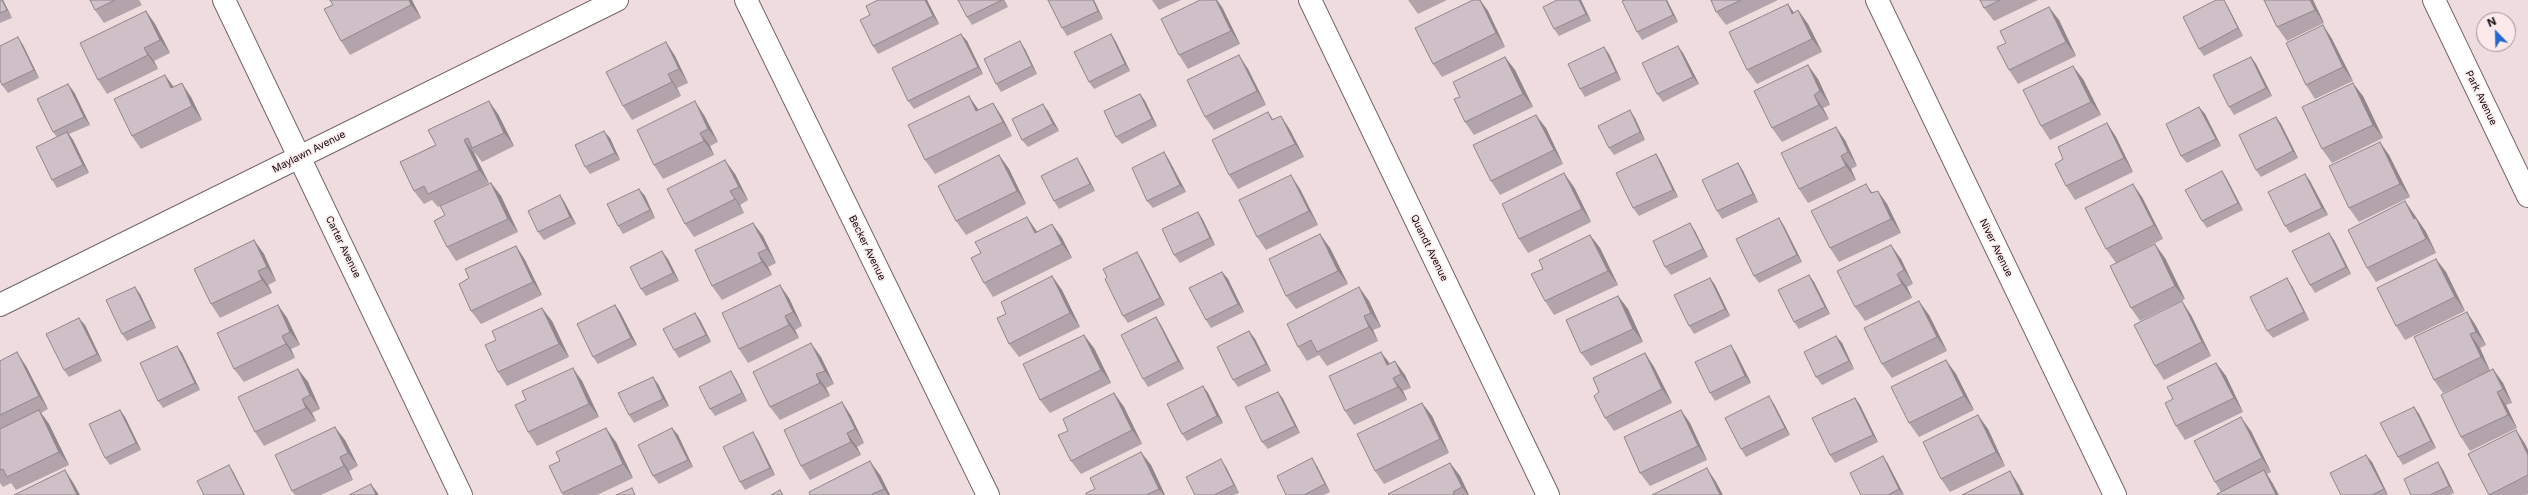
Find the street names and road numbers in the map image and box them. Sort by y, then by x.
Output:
street label: Park Avenue [2463,69,2499,127]
street label: Maylawn Avenue [271,128,347,176]
street label: Quandt Avenue [1408,213,1450,283]
street label: Carter Avenue [323,214,363,280]
street label: Becker Avenue [846,214,888,282]
street label: Niver Avenue [1977,217,2015,279]

